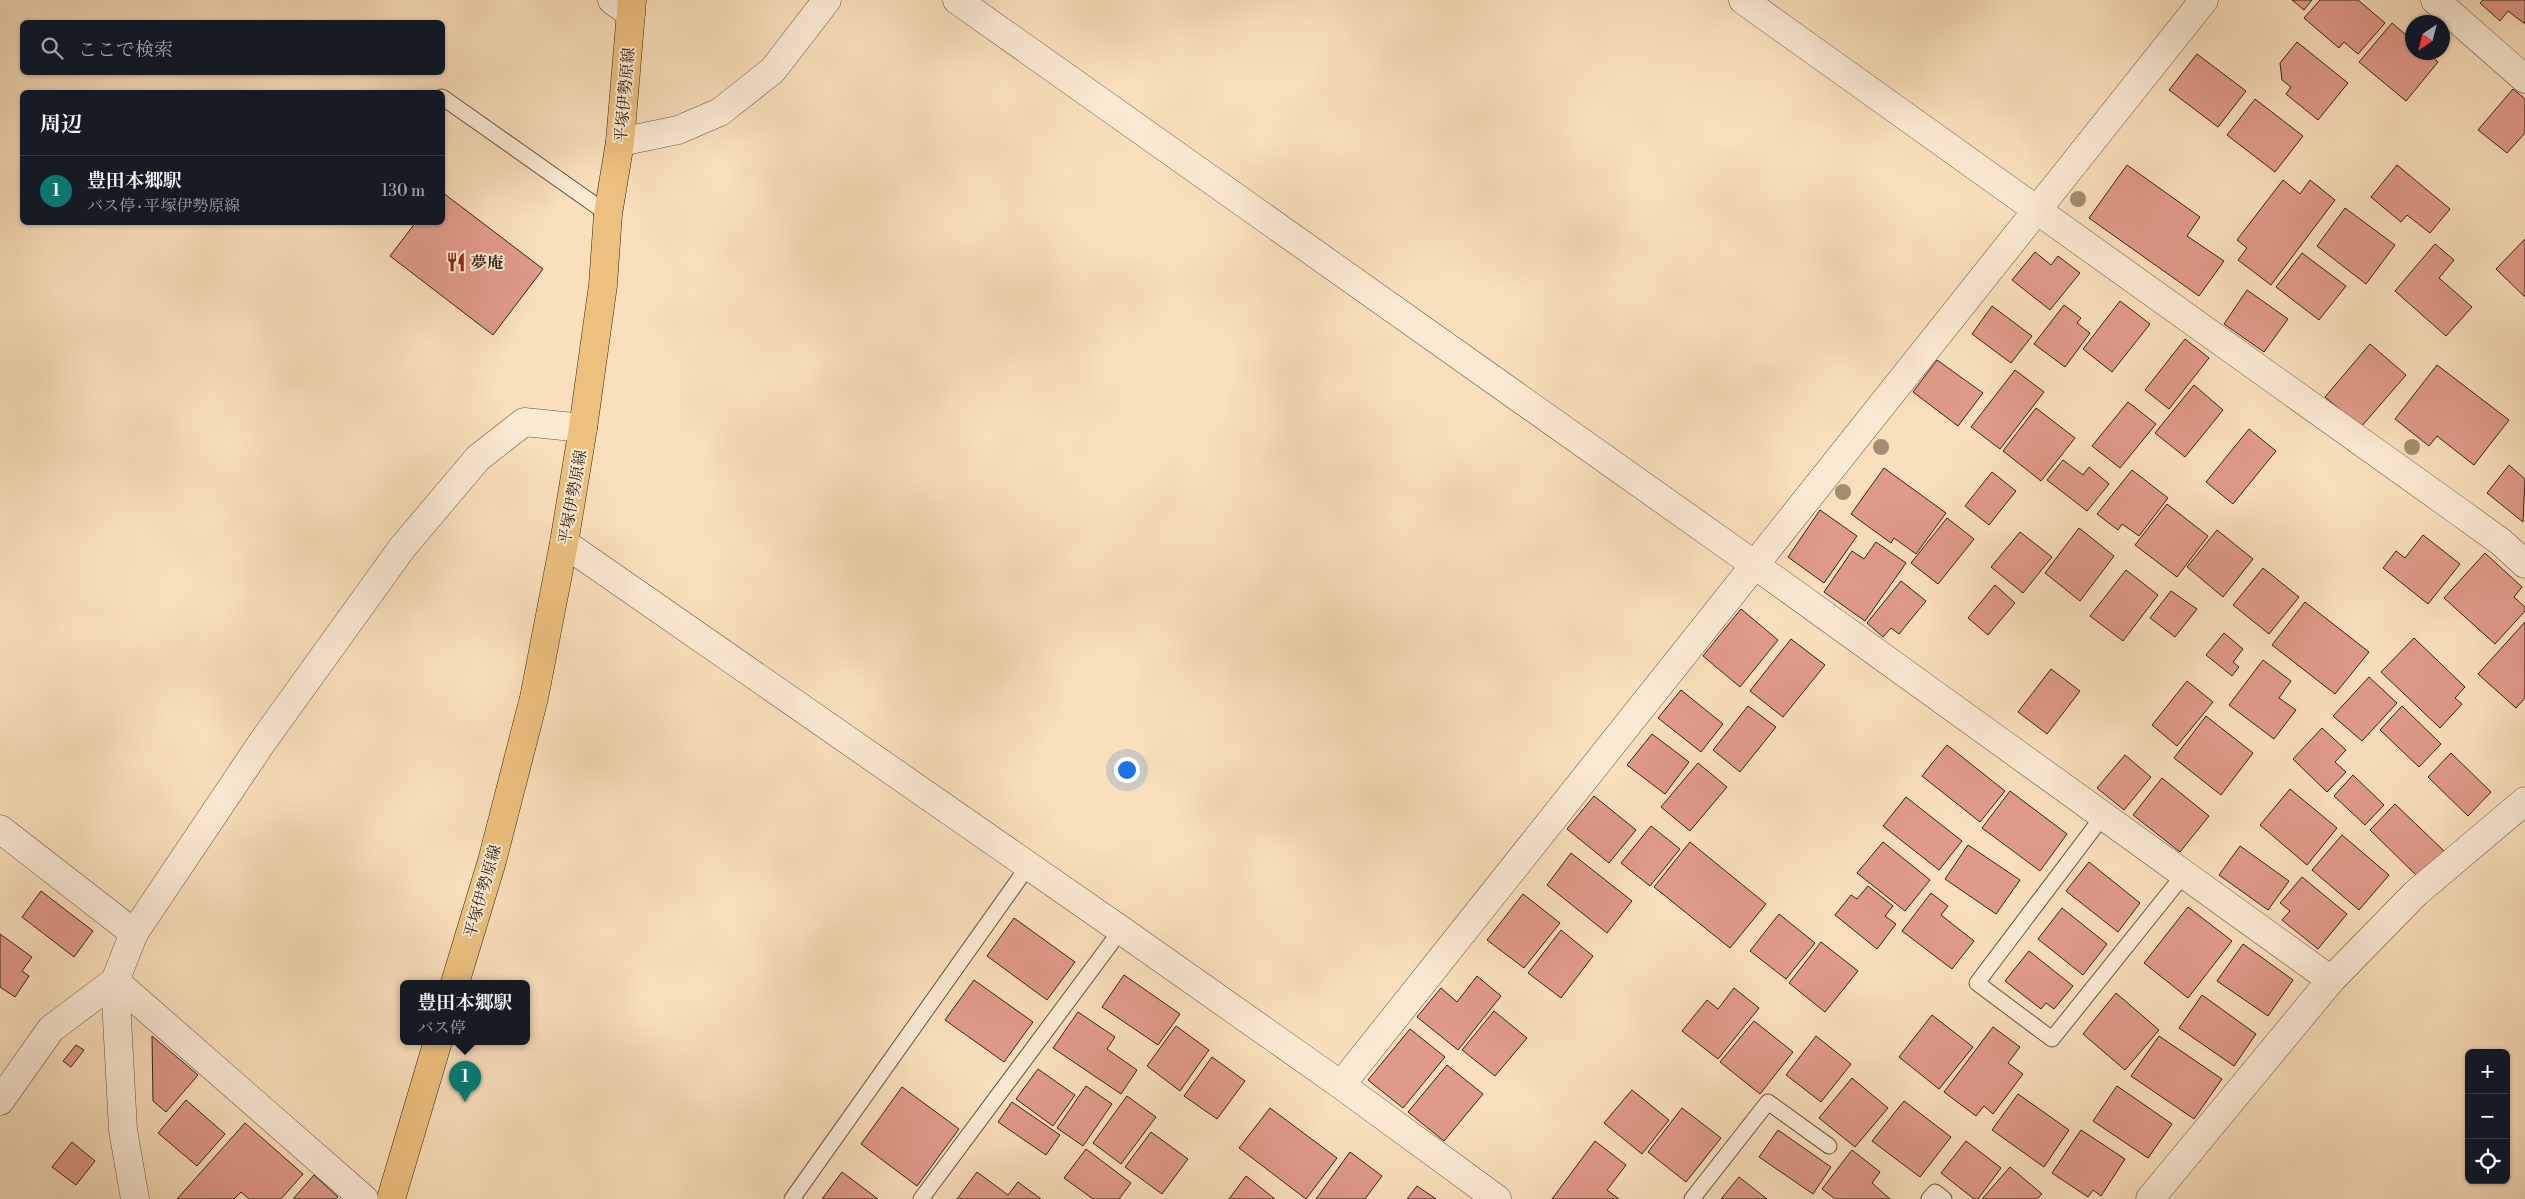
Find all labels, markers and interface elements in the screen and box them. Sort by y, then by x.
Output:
north arrow [2405,15,2450,60]
search box [20,20,445,75]
icon: search [38,34,66,62]
text: ここで検索 [78,38,173,62]
street label: 平塚伊勢原線 [611,46,639,144]
text: 周辺 [40,112,82,138]
text: 豊田本郷駅 [87,169,182,193]
text: 1 [52,181,60,201]
text: 130 m [381,181,425,201]
text: バス停 · 平塚伊勢原線 [87,196,240,216]
restaurant icon: 夢庵 [445,251,467,273]
place label: 夢庵 [471,253,503,273]
street label: 平塚伊勢原線 [555,448,591,546]
your location [1114,757,1140,783]
street label: 平塚伊勢原線 [460,842,506,940]
popup [400,980,530,1045]
text: 豊田本郷駅 [417,991,513,1015]
text: バス停 [417,1018,466,1038]
map controls [2465,1049,2510,1184]
button: + [2465,1049,2510,1094]
pin: 1 [449,1061,481,1102]
button: − [2465,1094,2510,1139]
button: locate [2465,1139,2510,1184]

